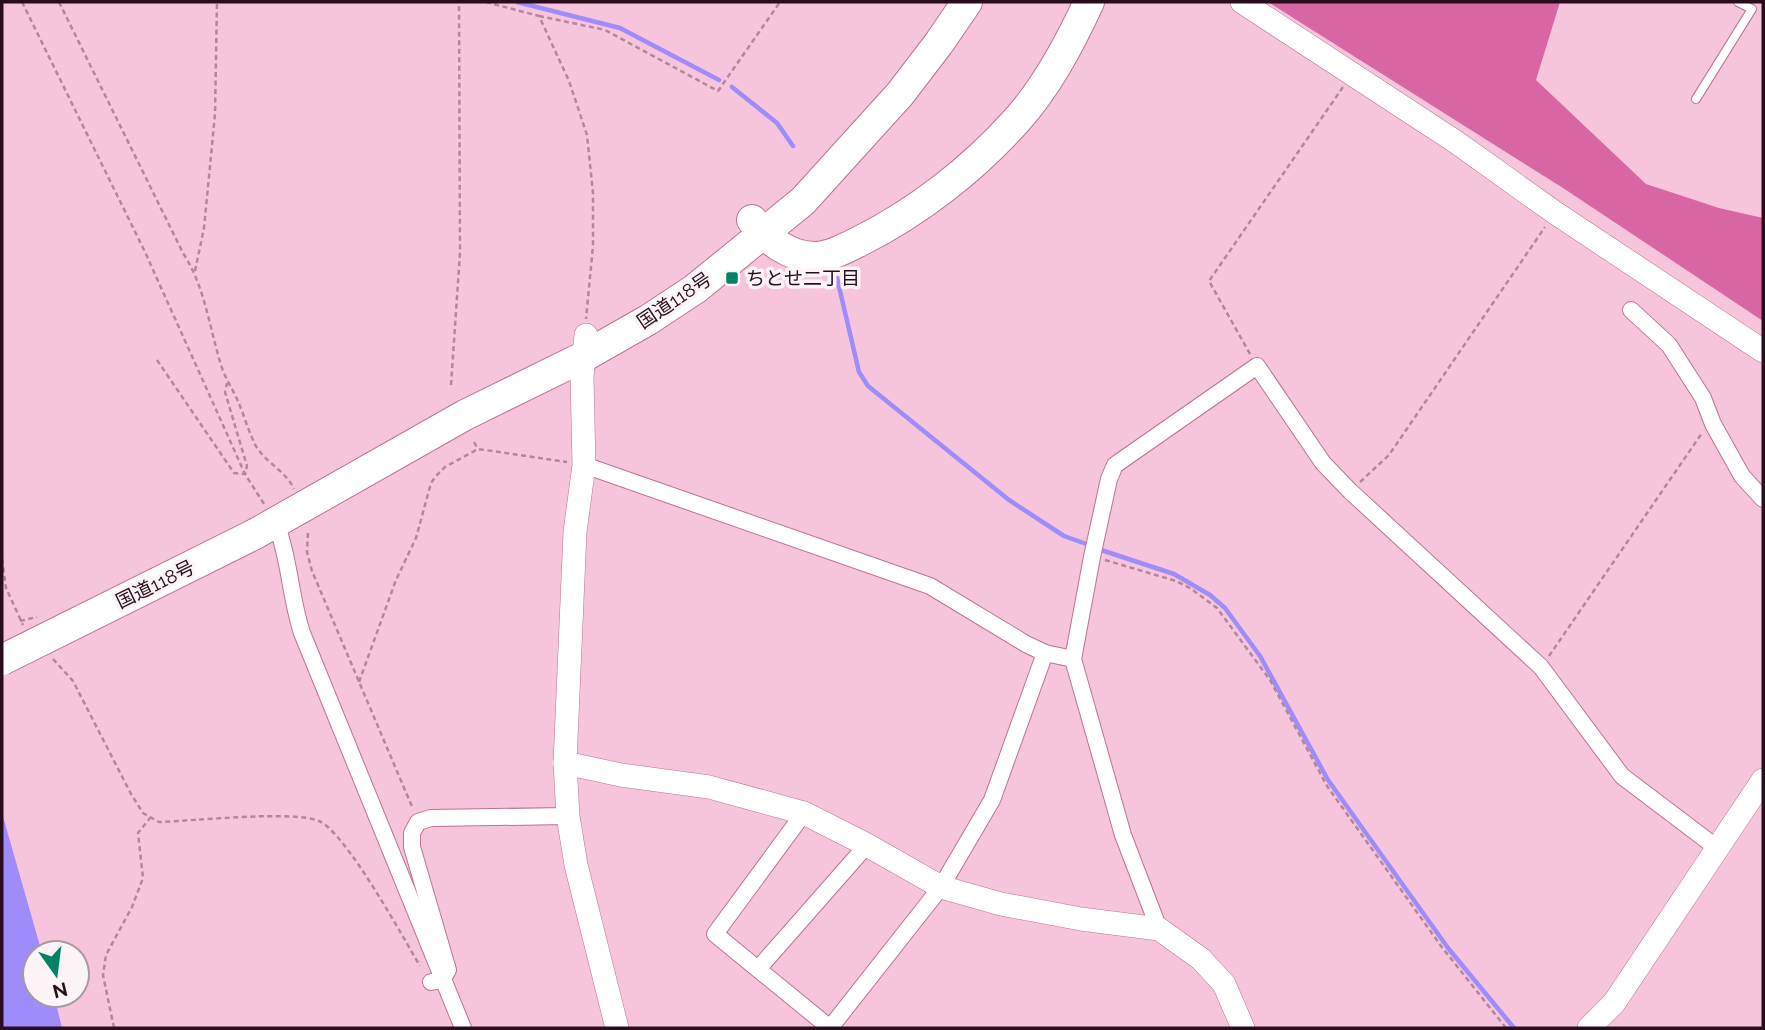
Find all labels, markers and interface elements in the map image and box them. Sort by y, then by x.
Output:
street label: 国道118号 [633,267,715,333]
place label: ちとせ二丁目 [746,267,860,289]
marker: ちとせ二丁目 [724,270,740,286]
street label: 国道118号 [112,556,198,612]
north arrow [21,939,91,1009]
text: N [50,978,70,1003]

